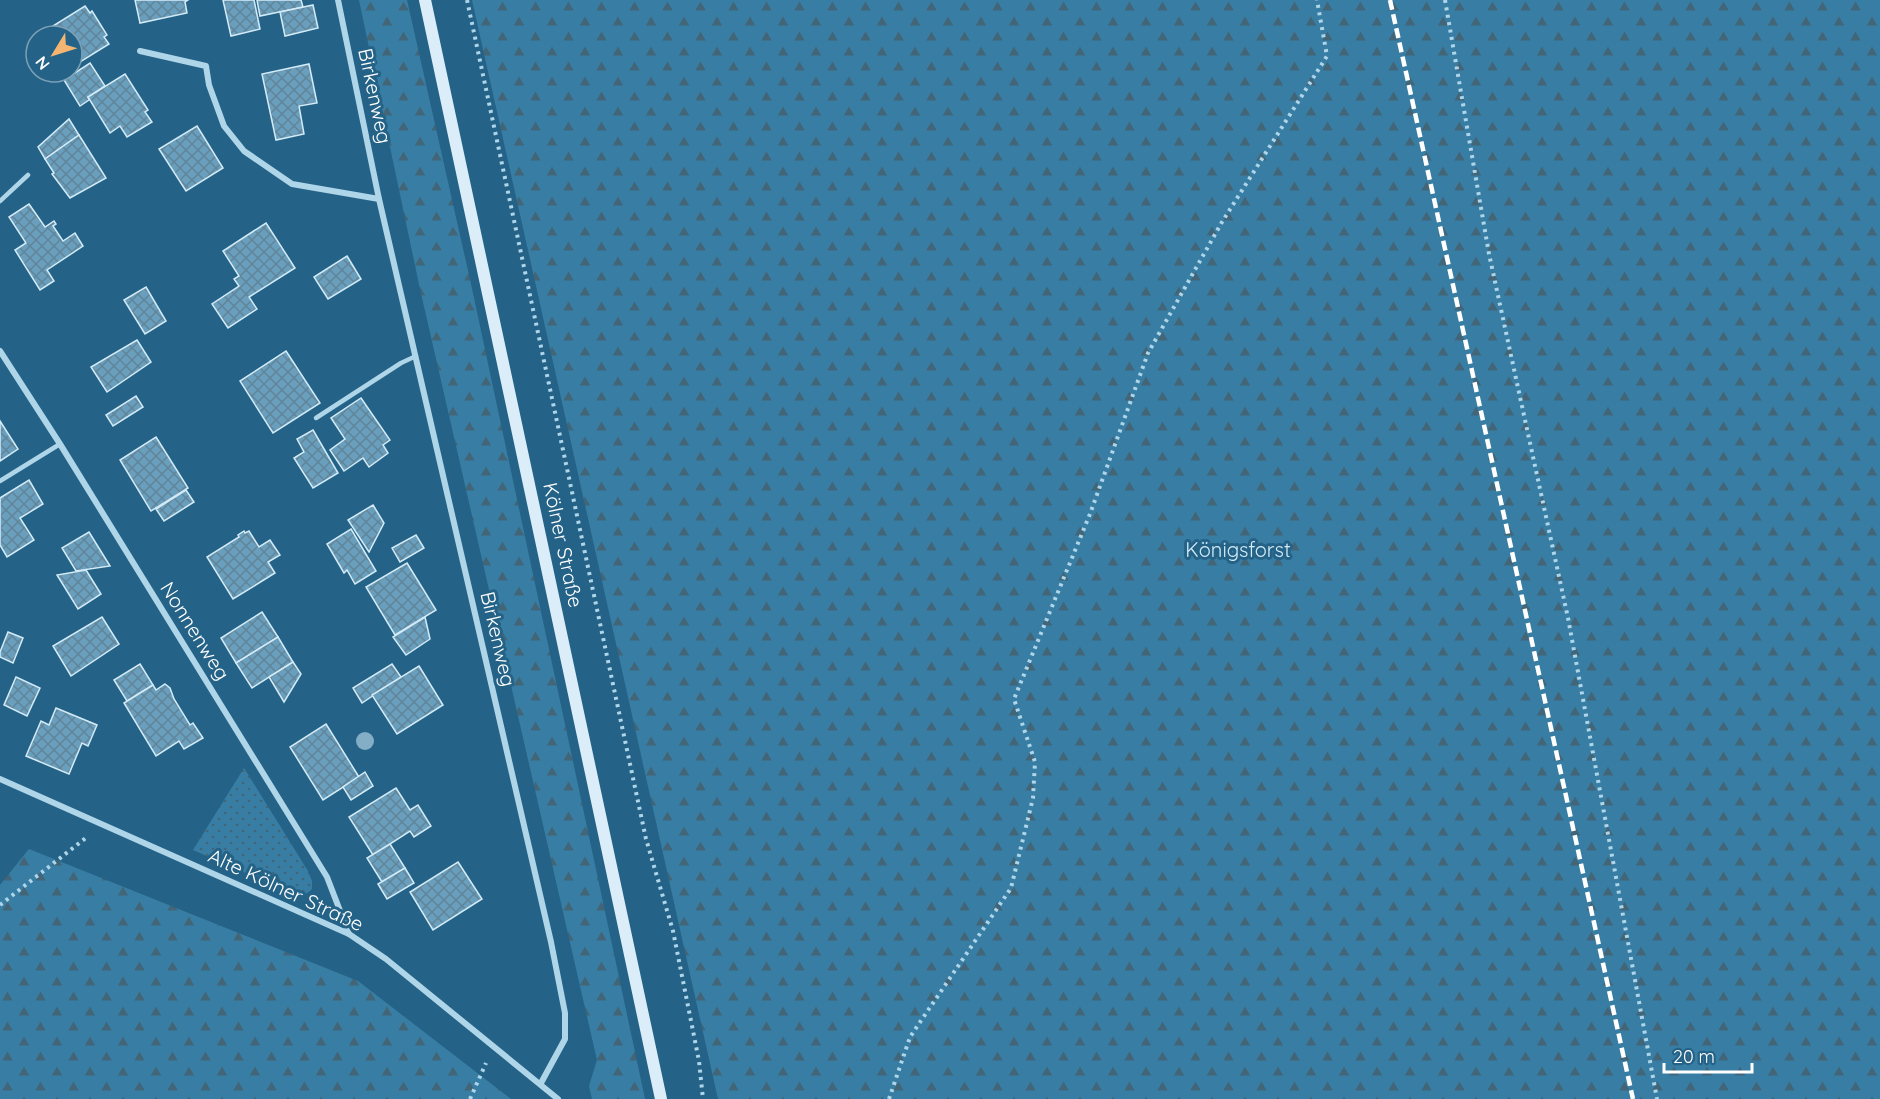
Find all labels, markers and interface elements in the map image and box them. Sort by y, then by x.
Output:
north arrow [24,24,84,84]
street label: Birkenweg [353,46,398,146]
text: N [31,52,54,74]
street label: Kölner Straße [538,480,589,610]
park label: Königsforst [1185,537,1291,562]
street label: Nonnenweg [155,577,236,685]
street label: Birkenweg [475,589,522,689]
street label: Alte Kölner Straße [205,843,368,936]
scale bar [1664,1036,1752,1074]
text: 20 m [1673,1045,1715,1068]

